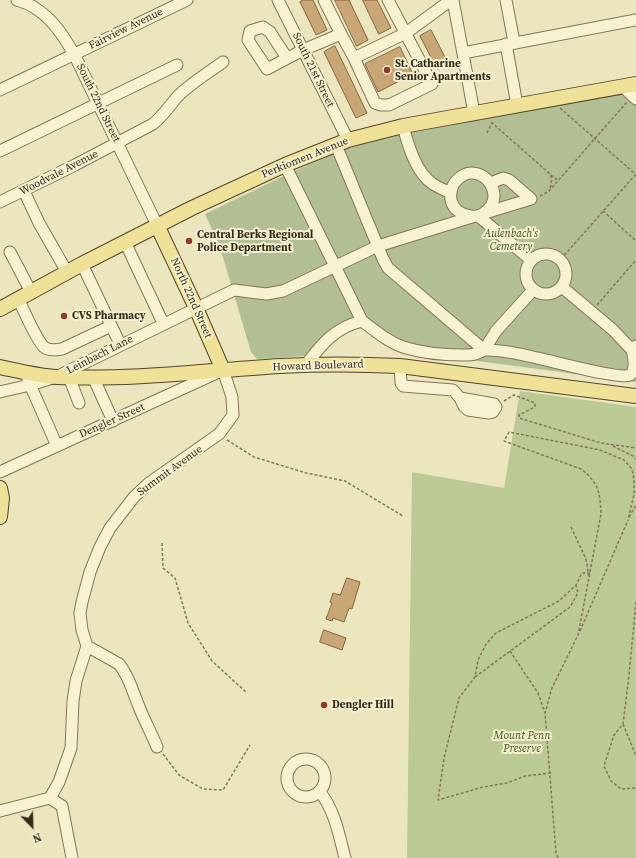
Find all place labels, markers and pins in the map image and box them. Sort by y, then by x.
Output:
place label: St. Catharine Senior Apartments [395,57,491,83]
marker: St. Catharine Senior Apartments [382,65,392,75]
place label: Central Berks Regional Police Department [197,228,313,254]
marker: Central Berks Regional Police Department [184,236,194,246]
place label: CVS Pharmacy [72,309,146,323]
marker: CVS Pharmacy [59,311,69,321]
place label: Dengler Hill [332,698,394,712]
marker: Dengler Hill [319,700,329,710]

